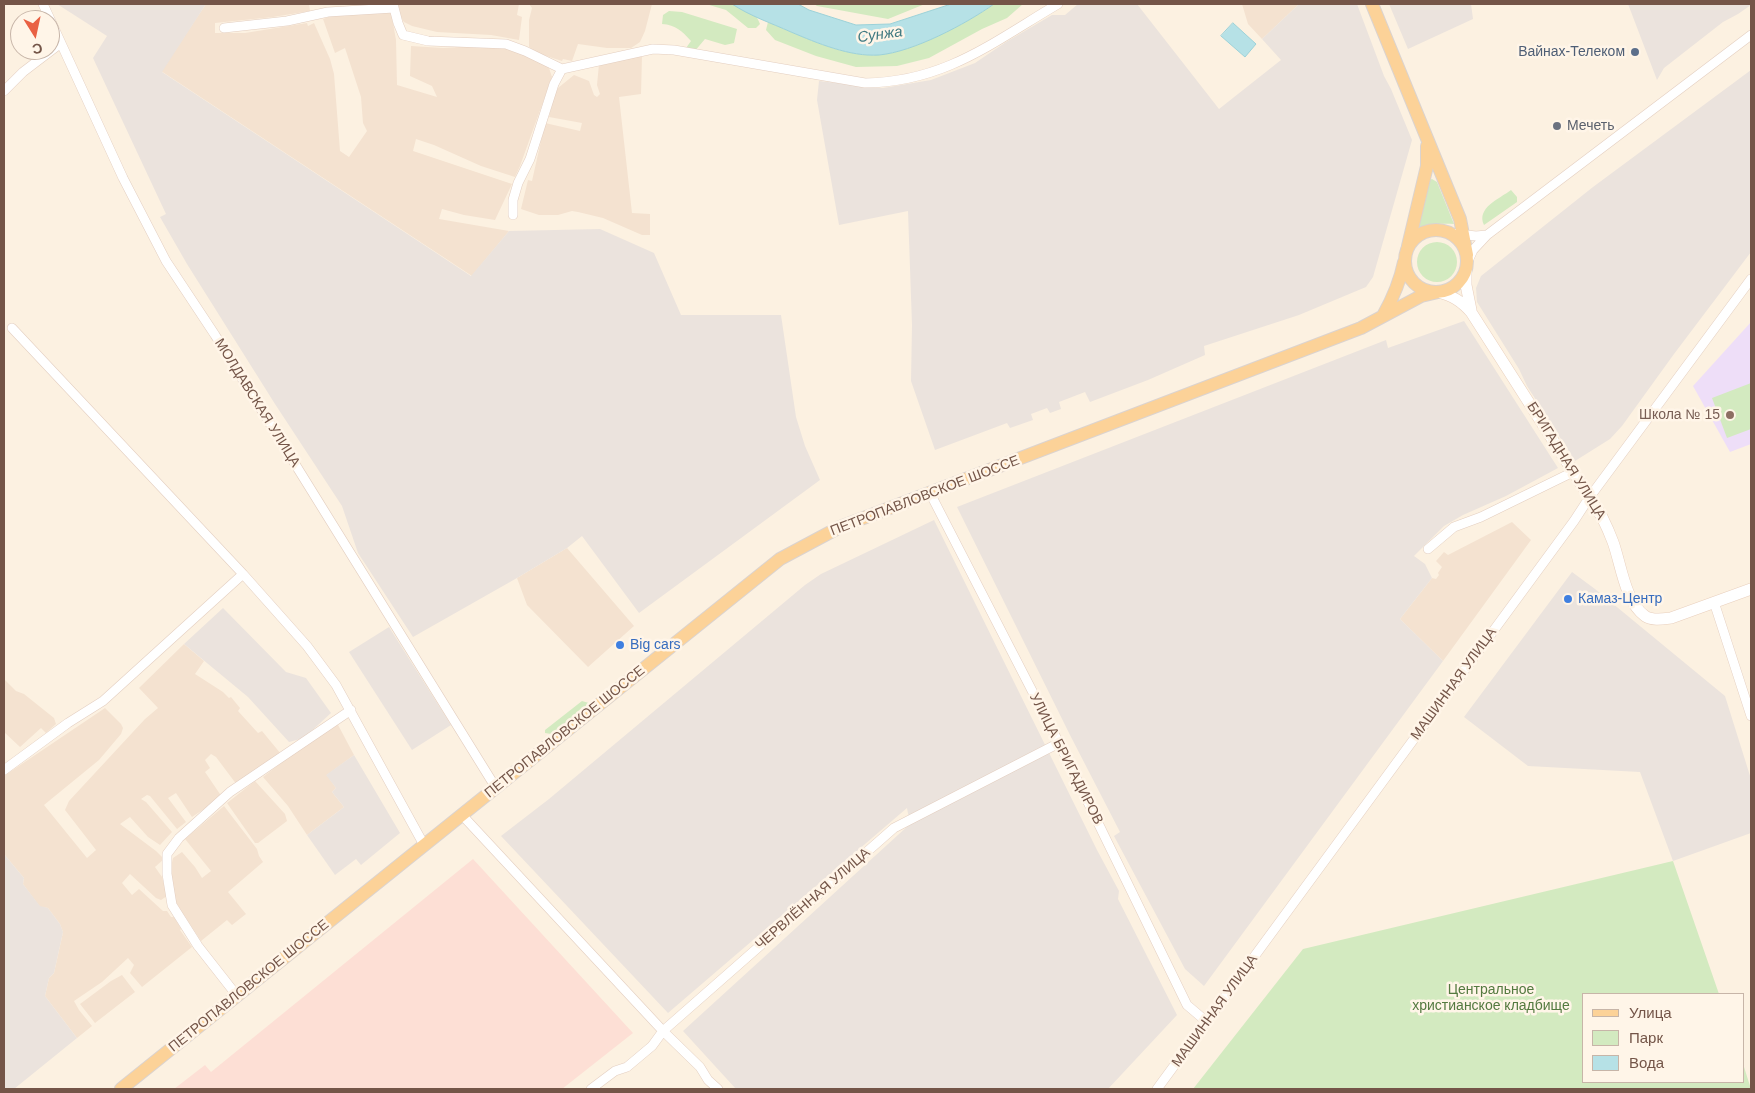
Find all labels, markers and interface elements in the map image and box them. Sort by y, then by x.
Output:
north arrow [10,10,60,60]
water label: Сунжа [856,23,904,47]
text: С [31,40,44,58]
place label: Вайнах-Телеком [1518,44,1625,60]
marker: Вайнах-Телеком [1629,46,1641,58]
place label: Мечеть [1567,118,1614,134]
marker: Мечеть [1551,120,1563,132]
street label: МОЛДАВСКАЯ УЛИЦА [211,336,303,470]
street label: БРИГАДНАЯ УЛИЦА [1523,399,1609,523]
place label: Школа № 15 [1639,407,1720,423]
marker: Школа № 15 [1724,409,1736,421]
street label: ПЕТРОПАВЛОВСКОЕ ШОССЕ [828,452,1022,540]
place label: Камаз-Центр [1578,591,1662,607]
marker: Камаз-Центр [1562,593,1574,605]
street label: МАШИННАЯ УЛИЦА [1408,625,1500,743]
place label: Big cars [630,637,681,653]
marker: Big cars [614,639,626,651]
street label: ПЕТРОПАВЛОВСКОЕ ШОССЕ [482,662,648,802]
street label: УЛИЦА БРИГАДИРОВ [1026,691,1106,827]
street label: ЧЕРВЛЁННАЯ УЛИЦА [752,845,874,953]
street label: ПЕТРОПАВЛОВСКОЕ ШОССЕ [166,916,332,1056]
street label: МАШИННАЯ УЛИЦА [1169,952,1261,1070]
park label: Центральное христианское кладбище [1412,982,1570,1014]
legend [1582,993,1745,1083]
text: Улица [1629,1004,1672,1021]
text: Парк [1629,1029,1663,1046]
text: Вода [1629,1054,1664,1071]

